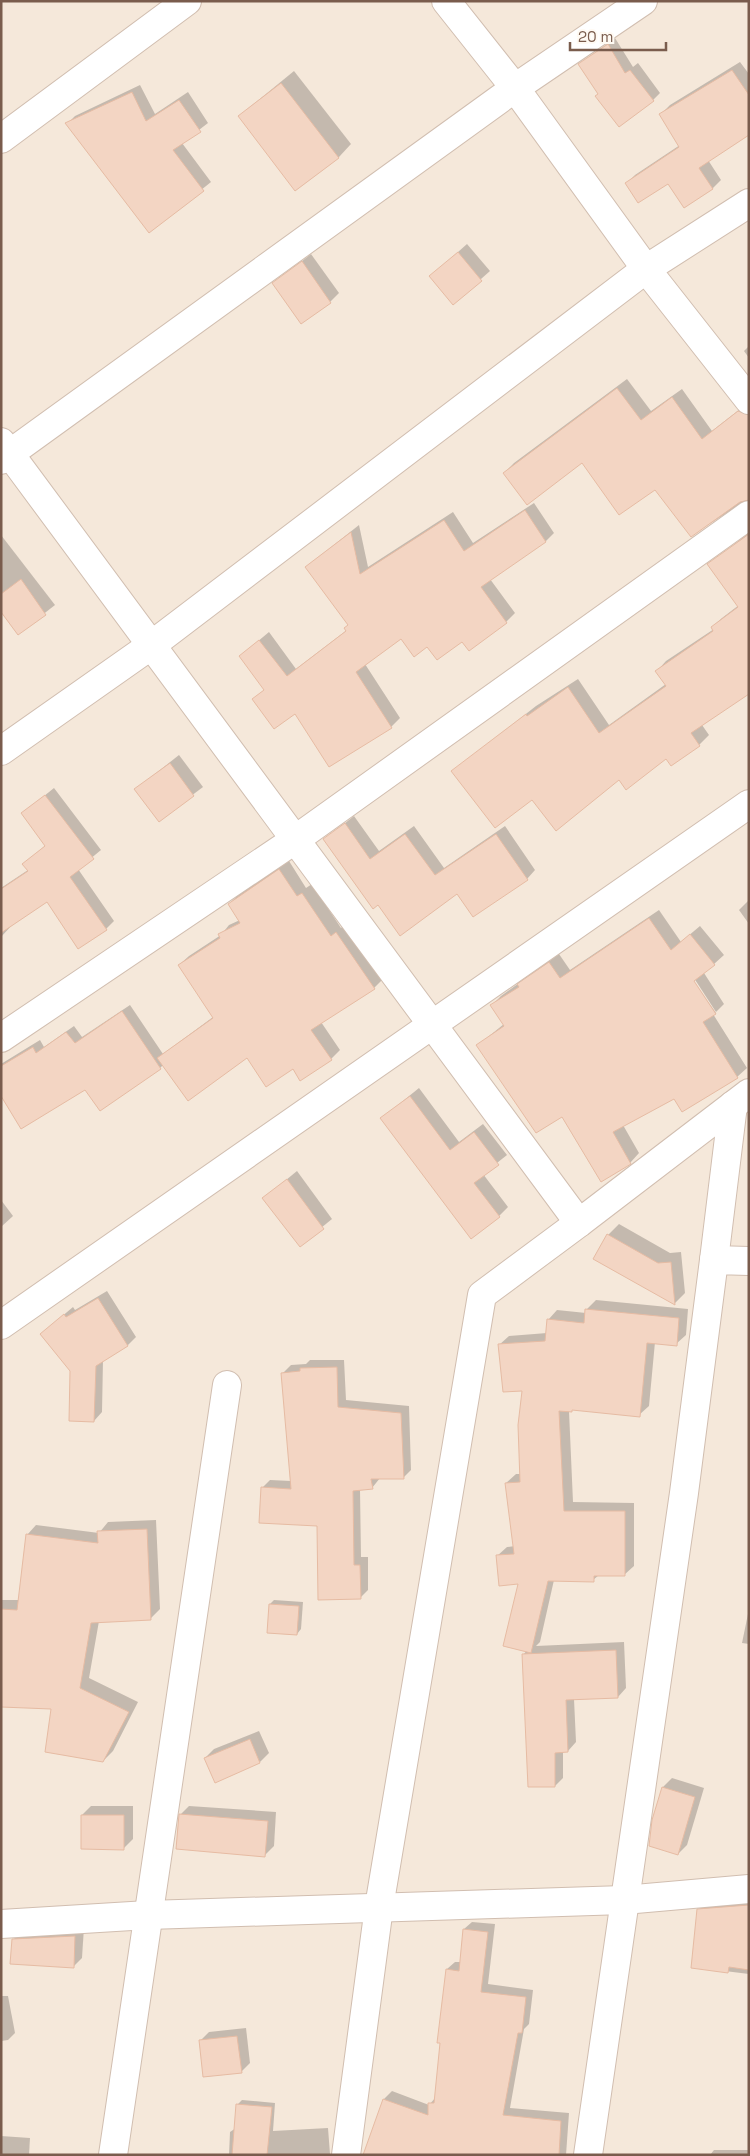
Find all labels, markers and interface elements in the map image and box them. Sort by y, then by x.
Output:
scale bar [570,20,666,52]
text: 20 m [578,27,613,46]

